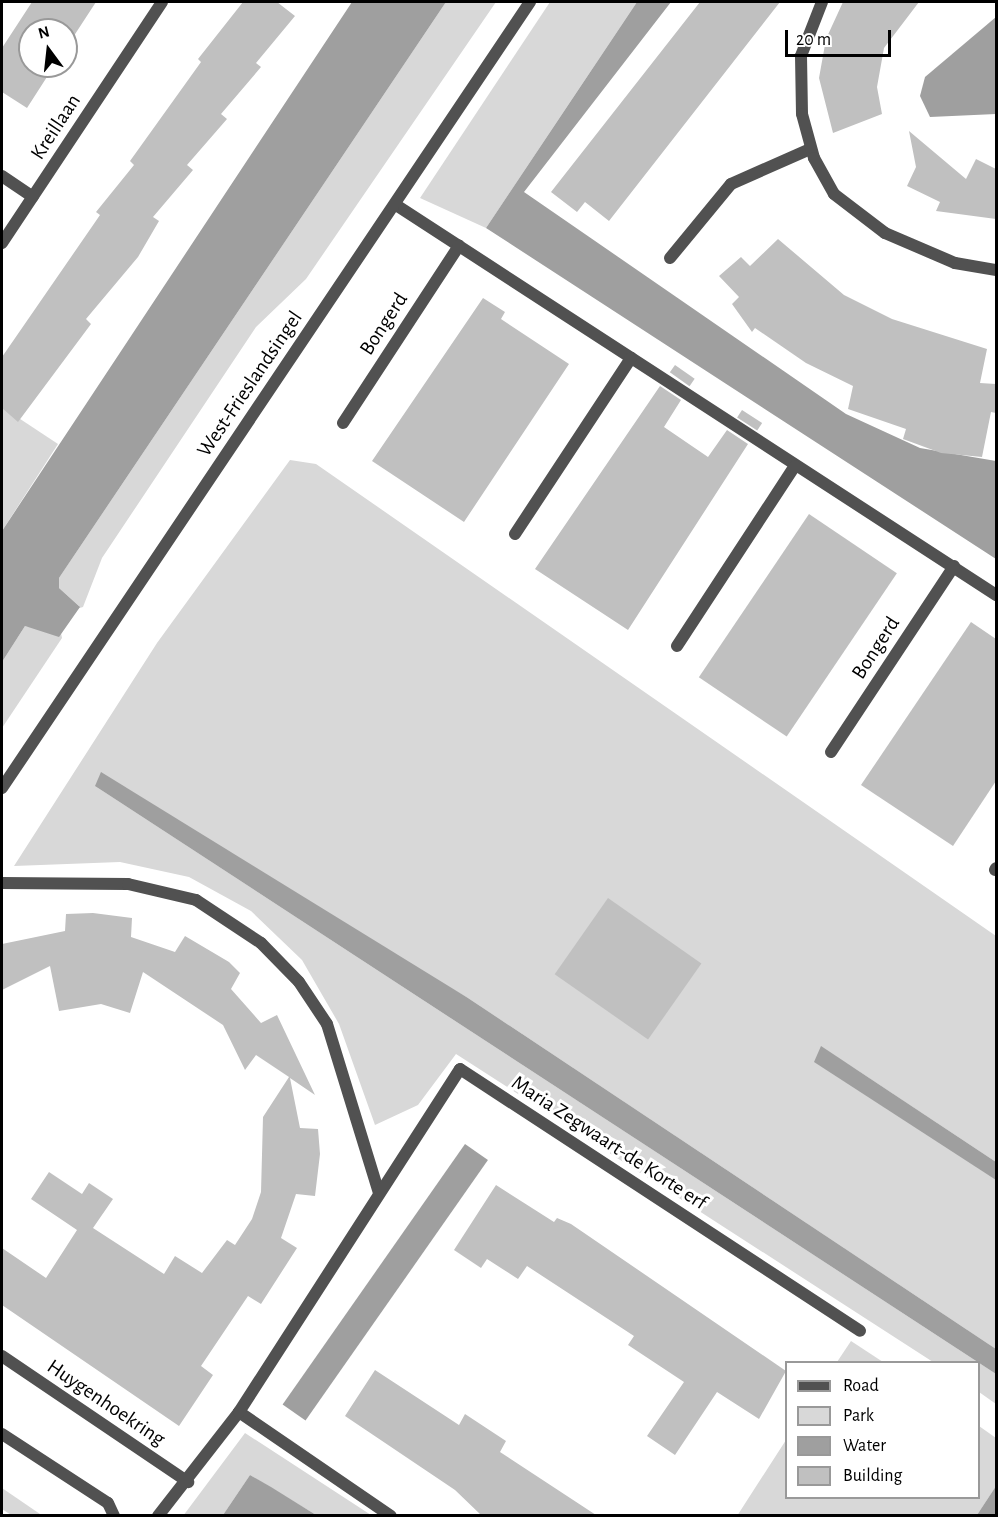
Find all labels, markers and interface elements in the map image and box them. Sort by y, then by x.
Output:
north arrow [18,18,78,78]
scale bar [788,18,894,56]
text: N [36,23,51,42]
text: 20 m [796,31,831,49]
street label: Kreillaan [25,89,87,165]
street label: Bongerd [354,288,414,360]
street label: West-Frieslandsingel [192,306,308,462]
street label: Bongerd [846,612,906,684]
street label: Maria Zegwaart-de Korte erf [507,1070,711,1216]
street label: Huygenhoekring [42,1354,170,1452]
legend [785,1361,980,1499]
text: Road [843,1377,879,1395]
text: Park [843,1407,874,1425]
text: Water [843,1437,886,1455]
text: Building [843,1467,902,1485]

